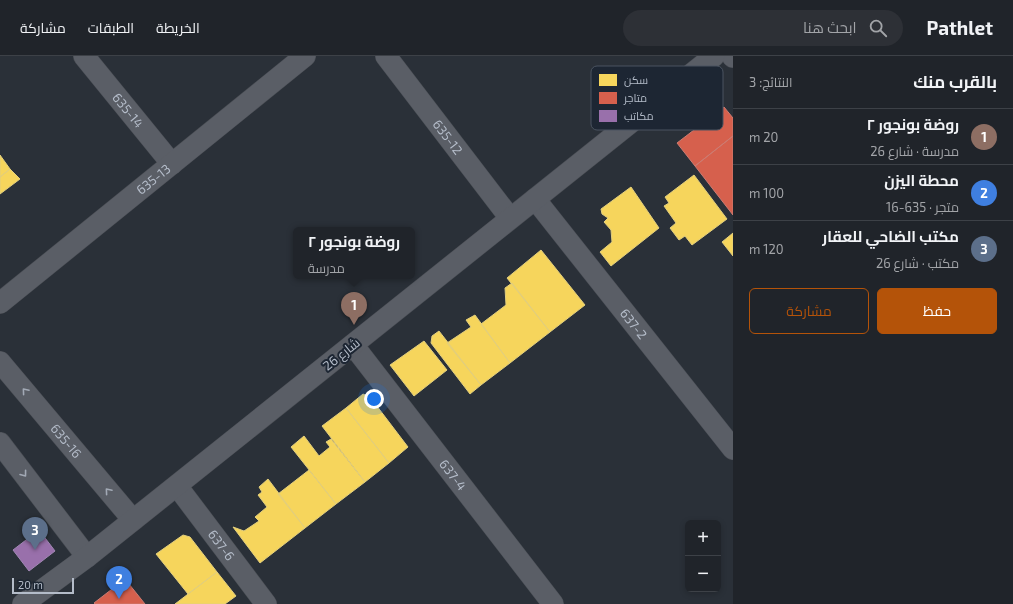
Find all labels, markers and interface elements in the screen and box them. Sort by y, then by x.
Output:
search box [623,10,903,46]
text: Pathlet [927,16,993,39]
icon: search [867,17,889,39]
text: ابحث هنا [803,18,857,36]
text: مشاركة [20,19,66,36]
text: الطبقات [88,19,134,36]
text: الخريطة [156,19,200,36]
legend [591,66,723,130]
text: بالقرب منك [913,71,997,91]
text: سكن [624,73,648,87]
text: النتائج: 3 [749,74,792,90]
street label: 635-14 [109,90,147,131]
text: متاجر [623,91,647,105]
text: مكاتب [624,109,653,122]
text: روضة بونجور ٢ [867,115,959,133]
street label: 635-12 [430,116,466,158]
text: 20 m [749,129,778,145]
text: 1 [981,129,987,145]
text: مدرسة · شارع 26 [870,143,959,159]
street label: 635-13 [133,160,173,198]
text: محطة اليزن [884,171,959,189]
text: 100 m [749,185,784,201]
text: 2 [980,185,988,201]
text: متجر · 635-16 [886,199,959,215]
popup [293,227,415,279]
text: مكتب الضاحي للعقار [822,227,959,245]
text: روضة بونجور ٢ [308,232,400,250]
text: 120 m [749,241,784,257]
text: 3 [980,241,988,257]
text: مكتب · شارع 26 [876,255,959,271]
text: مدرسة [308,260,345,276]
button: مشاركة [749,288,869,334]
button: حفظ [877,288,997,334]
pin: 1 [341,292,367,325]
street label: 637-2 [617,305,651,342]
street label: شارع 26 [319,334,363,374]
one-way arrow [22,388,29,396]
your location [364,389,384,409]
street label: 635-16 [47,420,85,461]
street label: 637-4 [436,456,470,494]
one-way arrow [19,469,26,476]
one-way arrow [106,488,113,495]
pin: 3 [22,517,48,550]
map controls [685,520,721,592]
button: + [685,520,721,556]
street label: 637-6 [205,527,238,564]
button: − [685,556,721,592]
pin: 2 [106,566,132,599]
scale bar [12,576,74,595]
text: 20 m [18,578,43,591]

